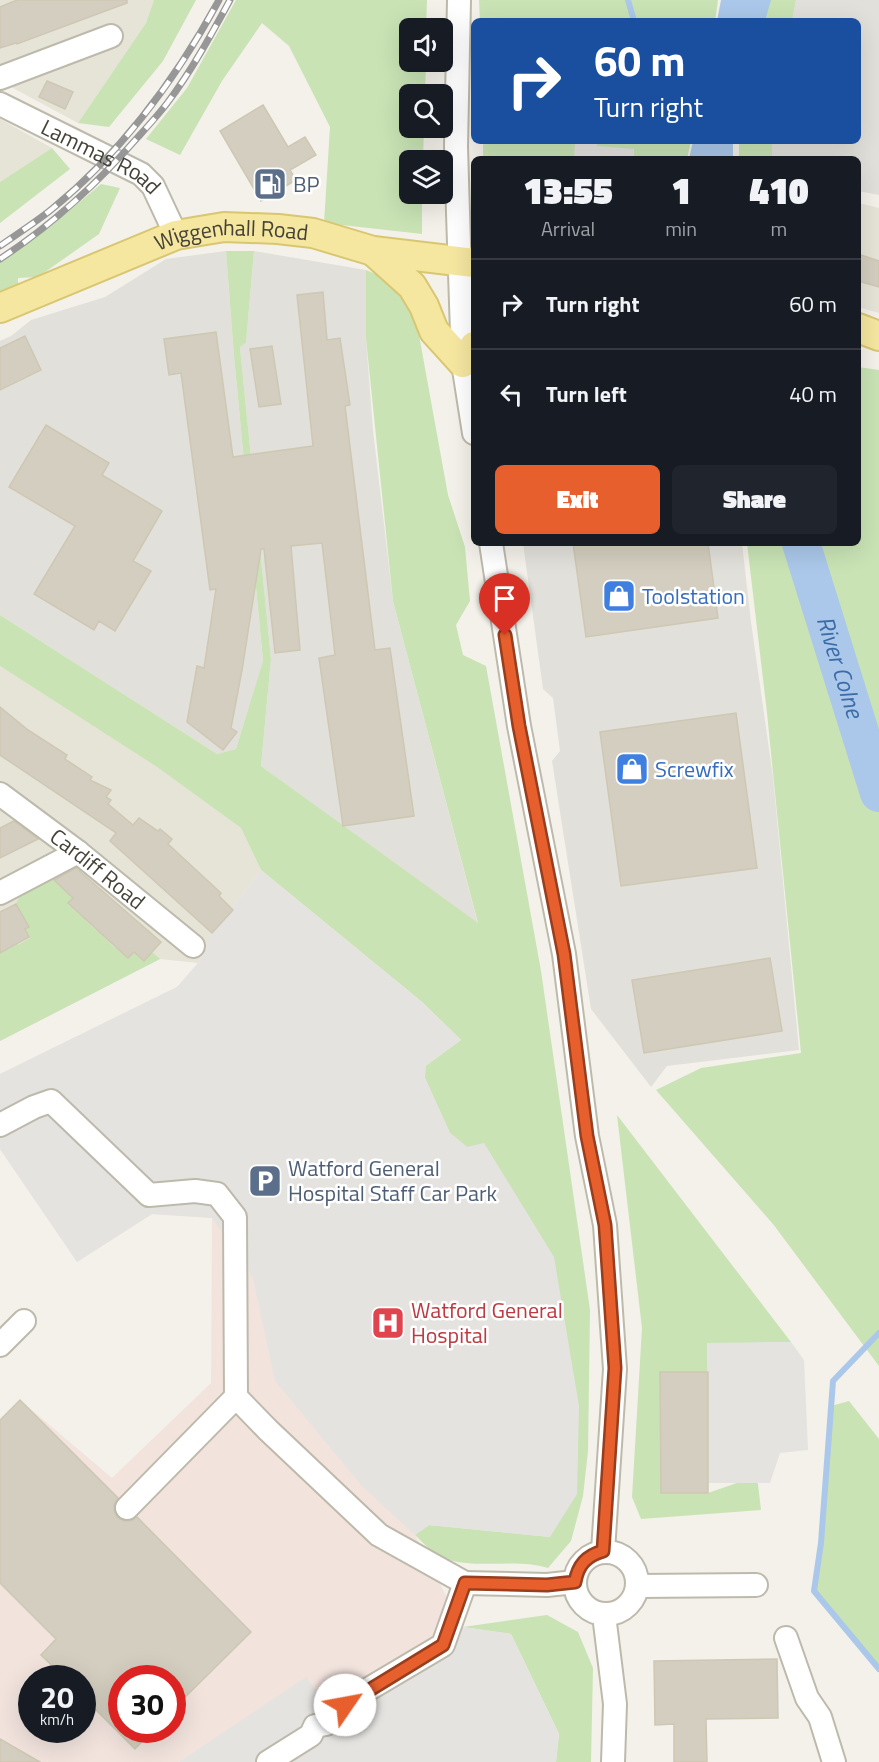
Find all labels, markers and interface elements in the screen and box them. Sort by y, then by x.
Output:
map controls [399,18,453,204]
button: sound [399,18,453,72]
text: 60 m [594,28,686,92]
icon: right [495,42,573,120]
button: search [399,84,453,138]
text: Turn right [594,86,703,127]
street label: Lammas Road [35,110,169,202]
button: layers [399,150,453,204]
text: 13:55 [523,163,613,218]
text: 1 [671,163,691,218]
text: 410 [749,163,809,218]
fuel station icon: BP [252,166,288,202]
place label: BP [293,167,320,201]
street label: Wiggenhall Road [149,210,310,259]
text: Arrival [541,213,595,244]
text: min [665,213,697,244]
text: m [771,213,787,244]
text: Turn right [546,287,640,321]
text: 60 m [789,287,837,321]
icon: right [495,288,528,321]
text: Turn left [546,377,627,411]
text: 40 m [789,377,837,411]
icon: left [495,378,528,411]
button: Exit [495,465,660,534]
button: Share [672,465,837,534]
pin [479,573,530,635]
shop icon: Toolstation [601,578,637,614]
place label: Toolstation [642,579,745,613]
icon: arrive [488,582,521,615]
water label: River Colne [808,611,874,724]
shop icon: Screwfix [614,751,650,787]
place label: Screwfix [655,752,734,786]
street label: Cardiff Road [43,820,153,918]
place label: Watford General Hospital Staff Car Park [288,1151,498,1210]
parking icon: Watford General Hospital Staff Car Park [247,1163,283,1199]
place label: Watford General Hospital [411,1293,563,1352]
hospital icon: Watford General Hospital [370,1305,406,1341]
speed limit sign: 30 [108,1665,186,1743]
position arrow [313,1673,377,1737]
text: 20 [40,1674,74,1720]
text: km/h [40,1708,74,1731]

